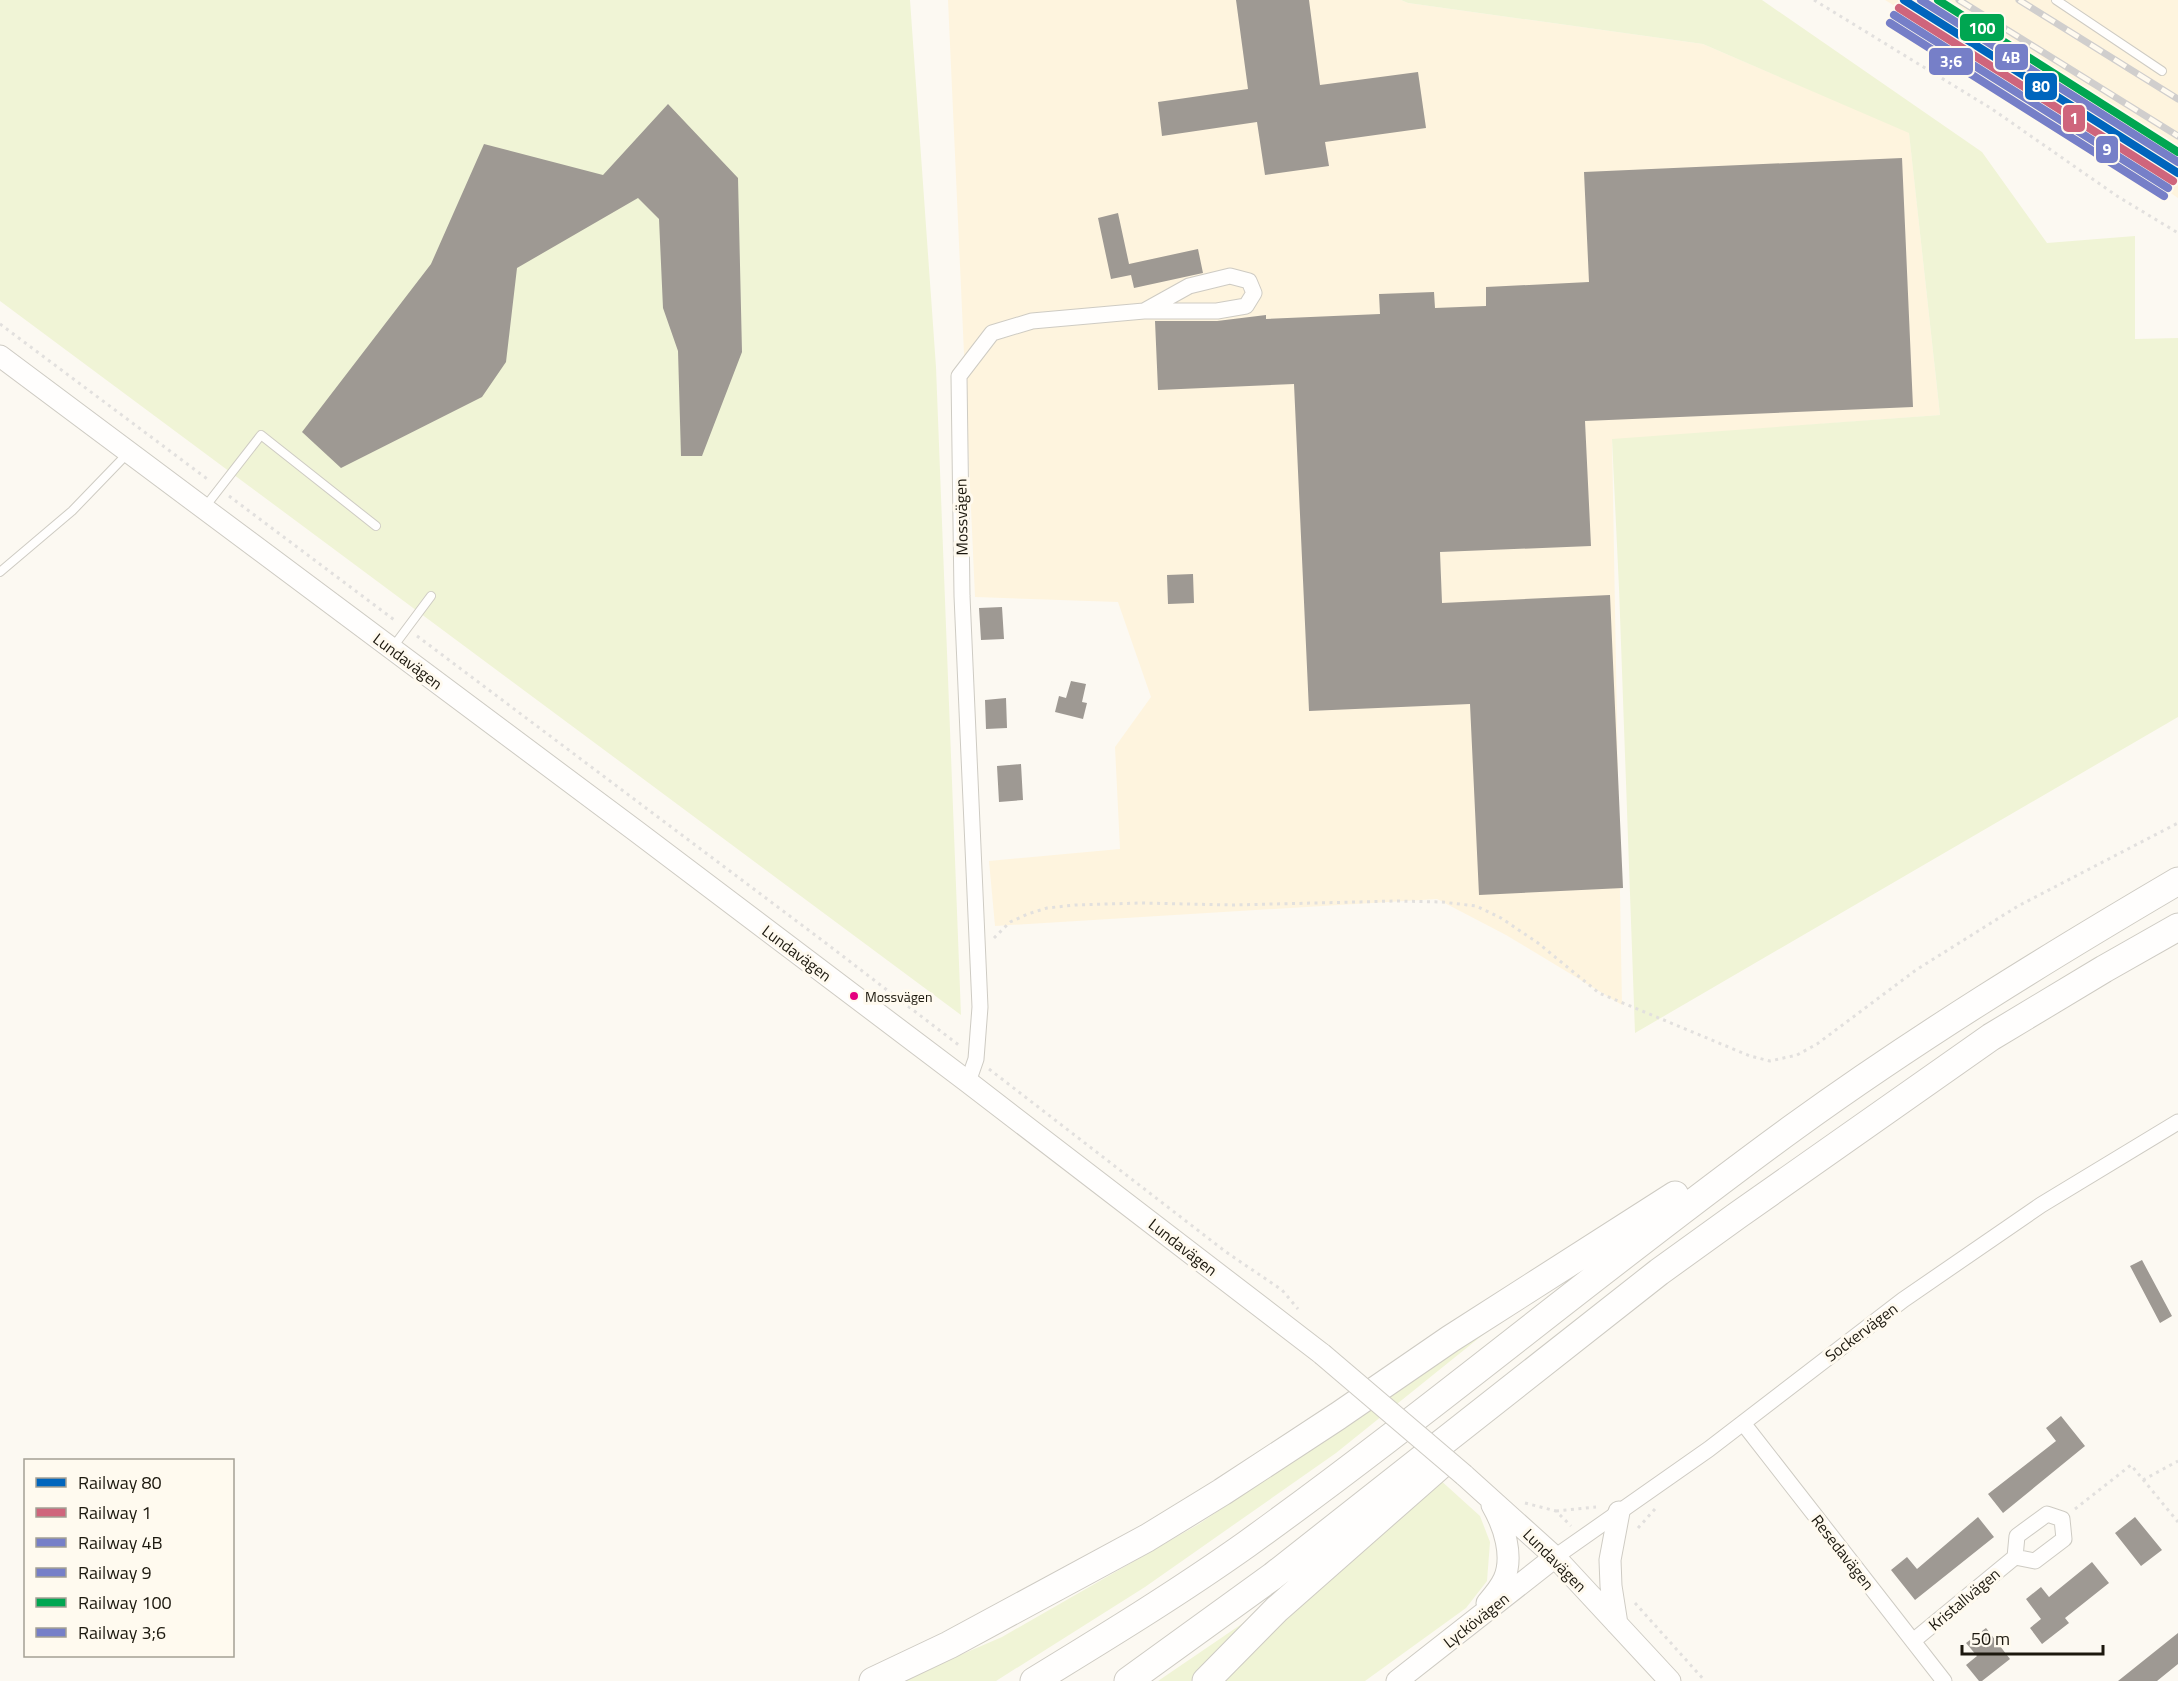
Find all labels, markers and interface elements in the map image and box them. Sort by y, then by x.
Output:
line badge: 100 [1959,13,2005,42]
text: 100 [1969,16,1995,40]
line badge: 4B [1994,43,2029,71]
text: 4B [2002,45,2021,69]
line badge: 3;6 [1928,47,1974,76]
text: 3;6 [1940,49,1962,73]
line badge: 80 [2024,72,2058,101]
text: 80 [2032,74,2050,98]
line badge: 1 [2062,104,2086,133]
text: 1 [2070,106,2078,130]
line badge: 9 [2095,135,2119,164]
text: 9 [2103,137,2112,161]
street label: Mossvägen [948,478,974,556]
street label: Lundavägen [368,627,448,695]
street label: Lundavägen [757,919,837,987]
place label: Mossvägen [865,986,932,1007]
marker: Mossvägen [848,990,860,1002]
street label: Lundavägen [1143,1212,1223,1282]
street label: Sockervägen [1820,1297,1902,1367]
legend [24,1459,234,1657]
text: Railway 80 [78,1469,162,1496]
text: Railway 1 [78,1499,152,1526]
street label: Resedavägen [1806,1509,1880,1595]
street label: Lundavägen [1518,1523,1592,1597]
text: Railway 4B [78,1529,163,1556]
text: Railway 9 [78,1559,152,1586]
street label: Kristallvägen [1923,1562,2005,1636]
street label: Lyckövägen [1438,1587,1514,1653]
text: Railway 100 [78,1589,172,1616]
scale bar [1962,1618,2103,1656]
text: Railway 3;6 [78,1619,166,1646]
text: 50 m [1971,1625,2010,1652]

